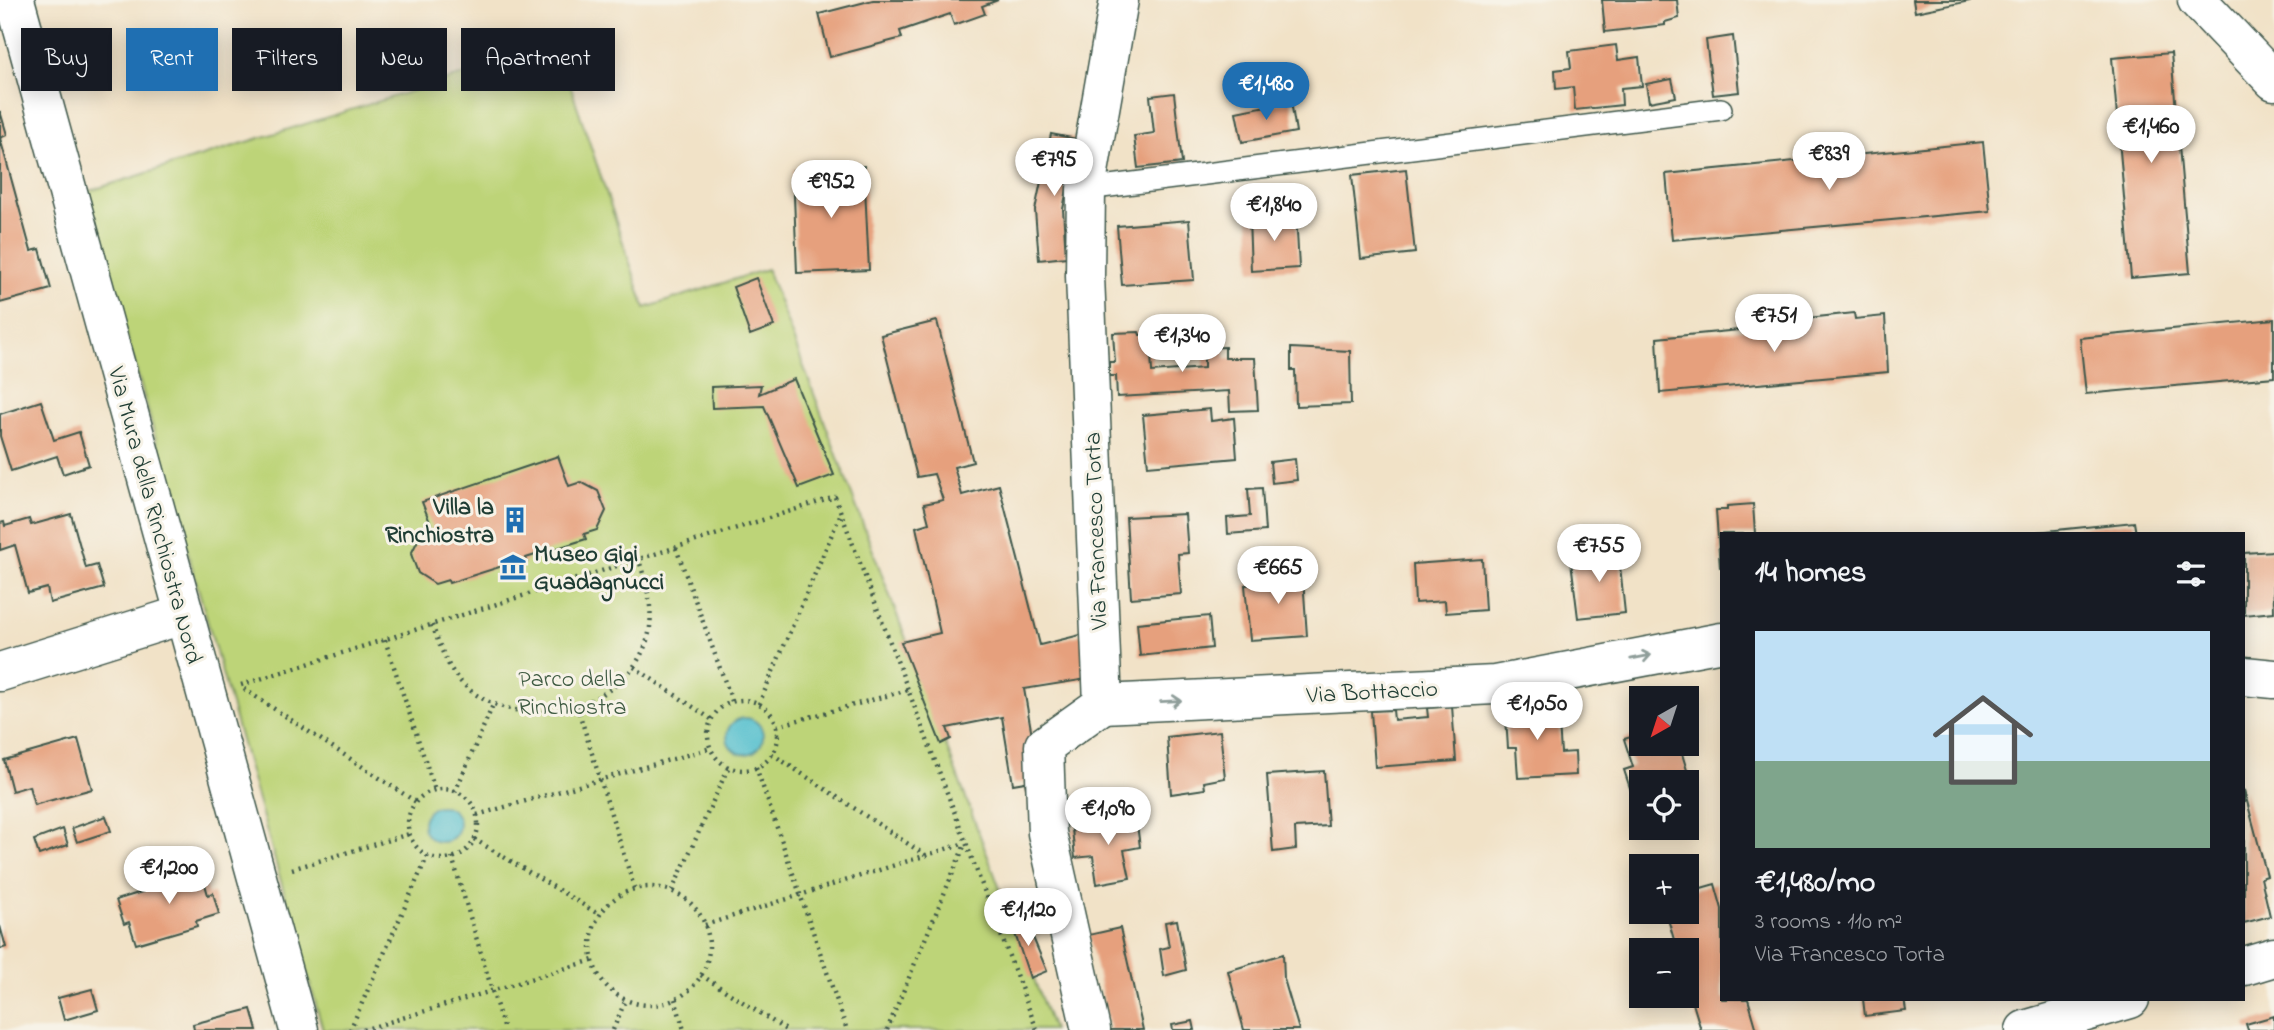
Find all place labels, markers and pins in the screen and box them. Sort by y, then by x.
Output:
pin: €1,480 [1209,62,1323,122]
pin: €1,460 [2094,106,2208,165]
pin: €839 [1788,132,1870,192]
pin: €795 [1013,138,1095,198]
pin: €952 [790,160,872,220]
pin: €1,840 [1217,184,1331,243]
pin: €751 [1733,294,1815,354]
pin: €1,340 [1125,314,1239,374]
place label: Villa la Rinchiostra [385,491,494,554]
building icon: Villa la Rinchiostra [500,505,530,535]
pin: €755 [1558,524,1640,584]
place label: Museo Gigi Guadagnucci [534,538,664,602]
pin: €665 [1237,546,1319,606]
museum icon: Museo Gigi Guadagnucci [498,552,528,582]
pin: €1,050 [1480,682,1594,742]
pin: €1,090 [1051,788,1165,847]
pin: €1,200 [112,846,226,906]
pin: €1,120 [971,888,1085,948]

